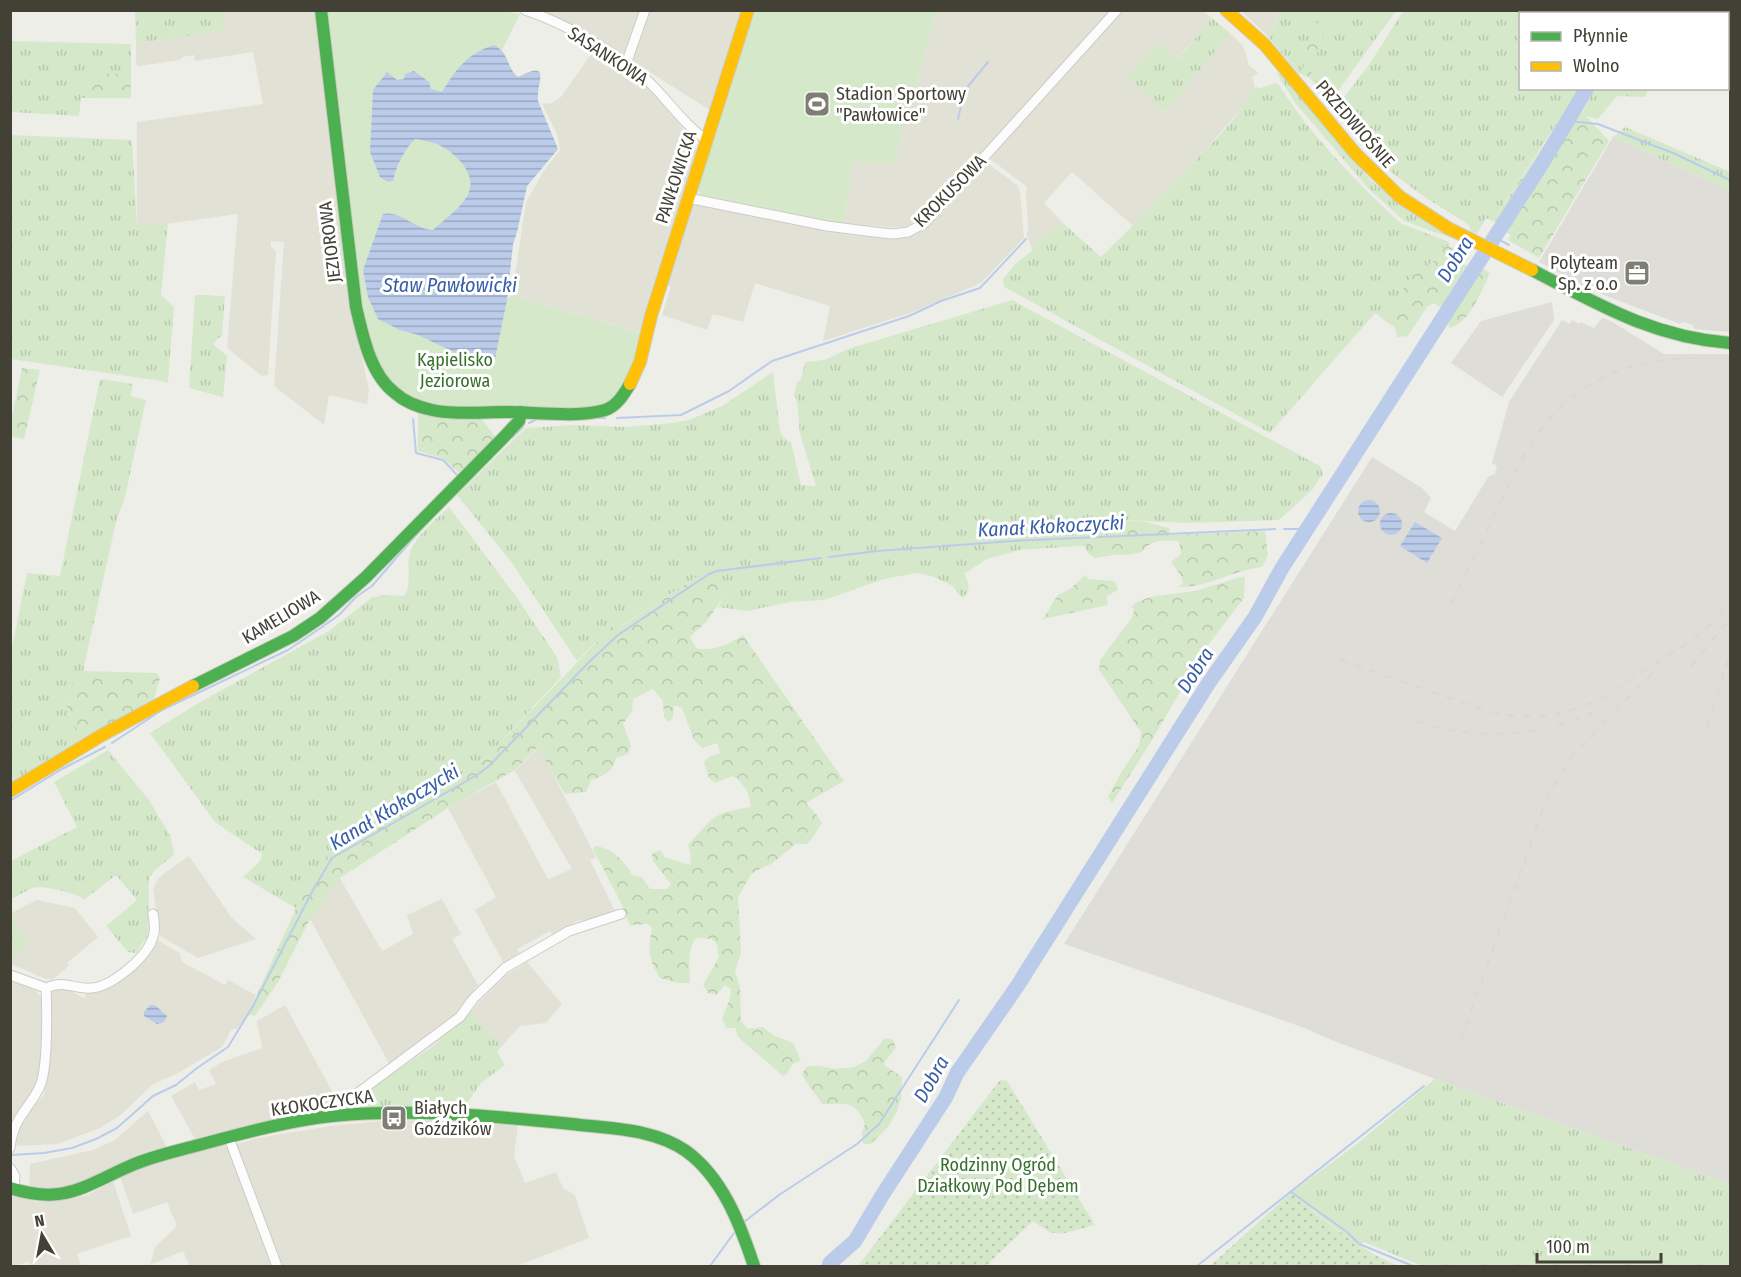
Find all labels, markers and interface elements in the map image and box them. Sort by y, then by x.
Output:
legend [1519,12,1729,90]
street label: SASANKOWA [564,22,653,90]
text: Płynnie [1573,25,1628,47]
text: Wolno [1573,55,1619,77]
street label: PRZEDWIOŚNIE [1311,76,1399,172]
place label: Stadion Sportowy "Pawłowice" [836,83,966,126]
sports icon: Stadion Sportowy "Pawłowice" [802,89,832,119]
street label: PAWŁOWICKA [651,127,702,226]
street label: KROKUSOWA [909,150,991,232]
street label: JEZIOROWA [314,200,346,284]
water label: Dobra [1432,232,1478,286]
place label: Polyteam Sp. z o.o [1550,252,1618,295]
office icon: Polyteam Sp. z o.o [1622,258,1652,288]
water label: Staw Pawłowicki [382,273,517,297]
park label: Kąpielisko Jeziorowa [417,349,493,392]
water label: Kanał Kłokoczycki [977,510,1125,542]
street label: KAMELIOWA [238,585,324,649]
water label: Dobra [1171,643,1219,697]
water label: Kanał Kłokoczycki [325,759,463,855]
water label: Dobra [908,1052,954,1106]
street label: KŁOKOCZYCKA [269,1085,375,1121]
place label: Białych Goździków [414,1097,492,1140]
bus stop icon: Białych Goździków [379,1103,409,1133]
park label: Rodzinny Ogród Działkowy Pod Dębem [917,1154,1079,1197]
north arrow [12,1205,72,1265]
text: N [33,1211,46,1231]
scale bar [1537,1226,1662,1264]
text: 100 m [1546,1236,1590,1258]

